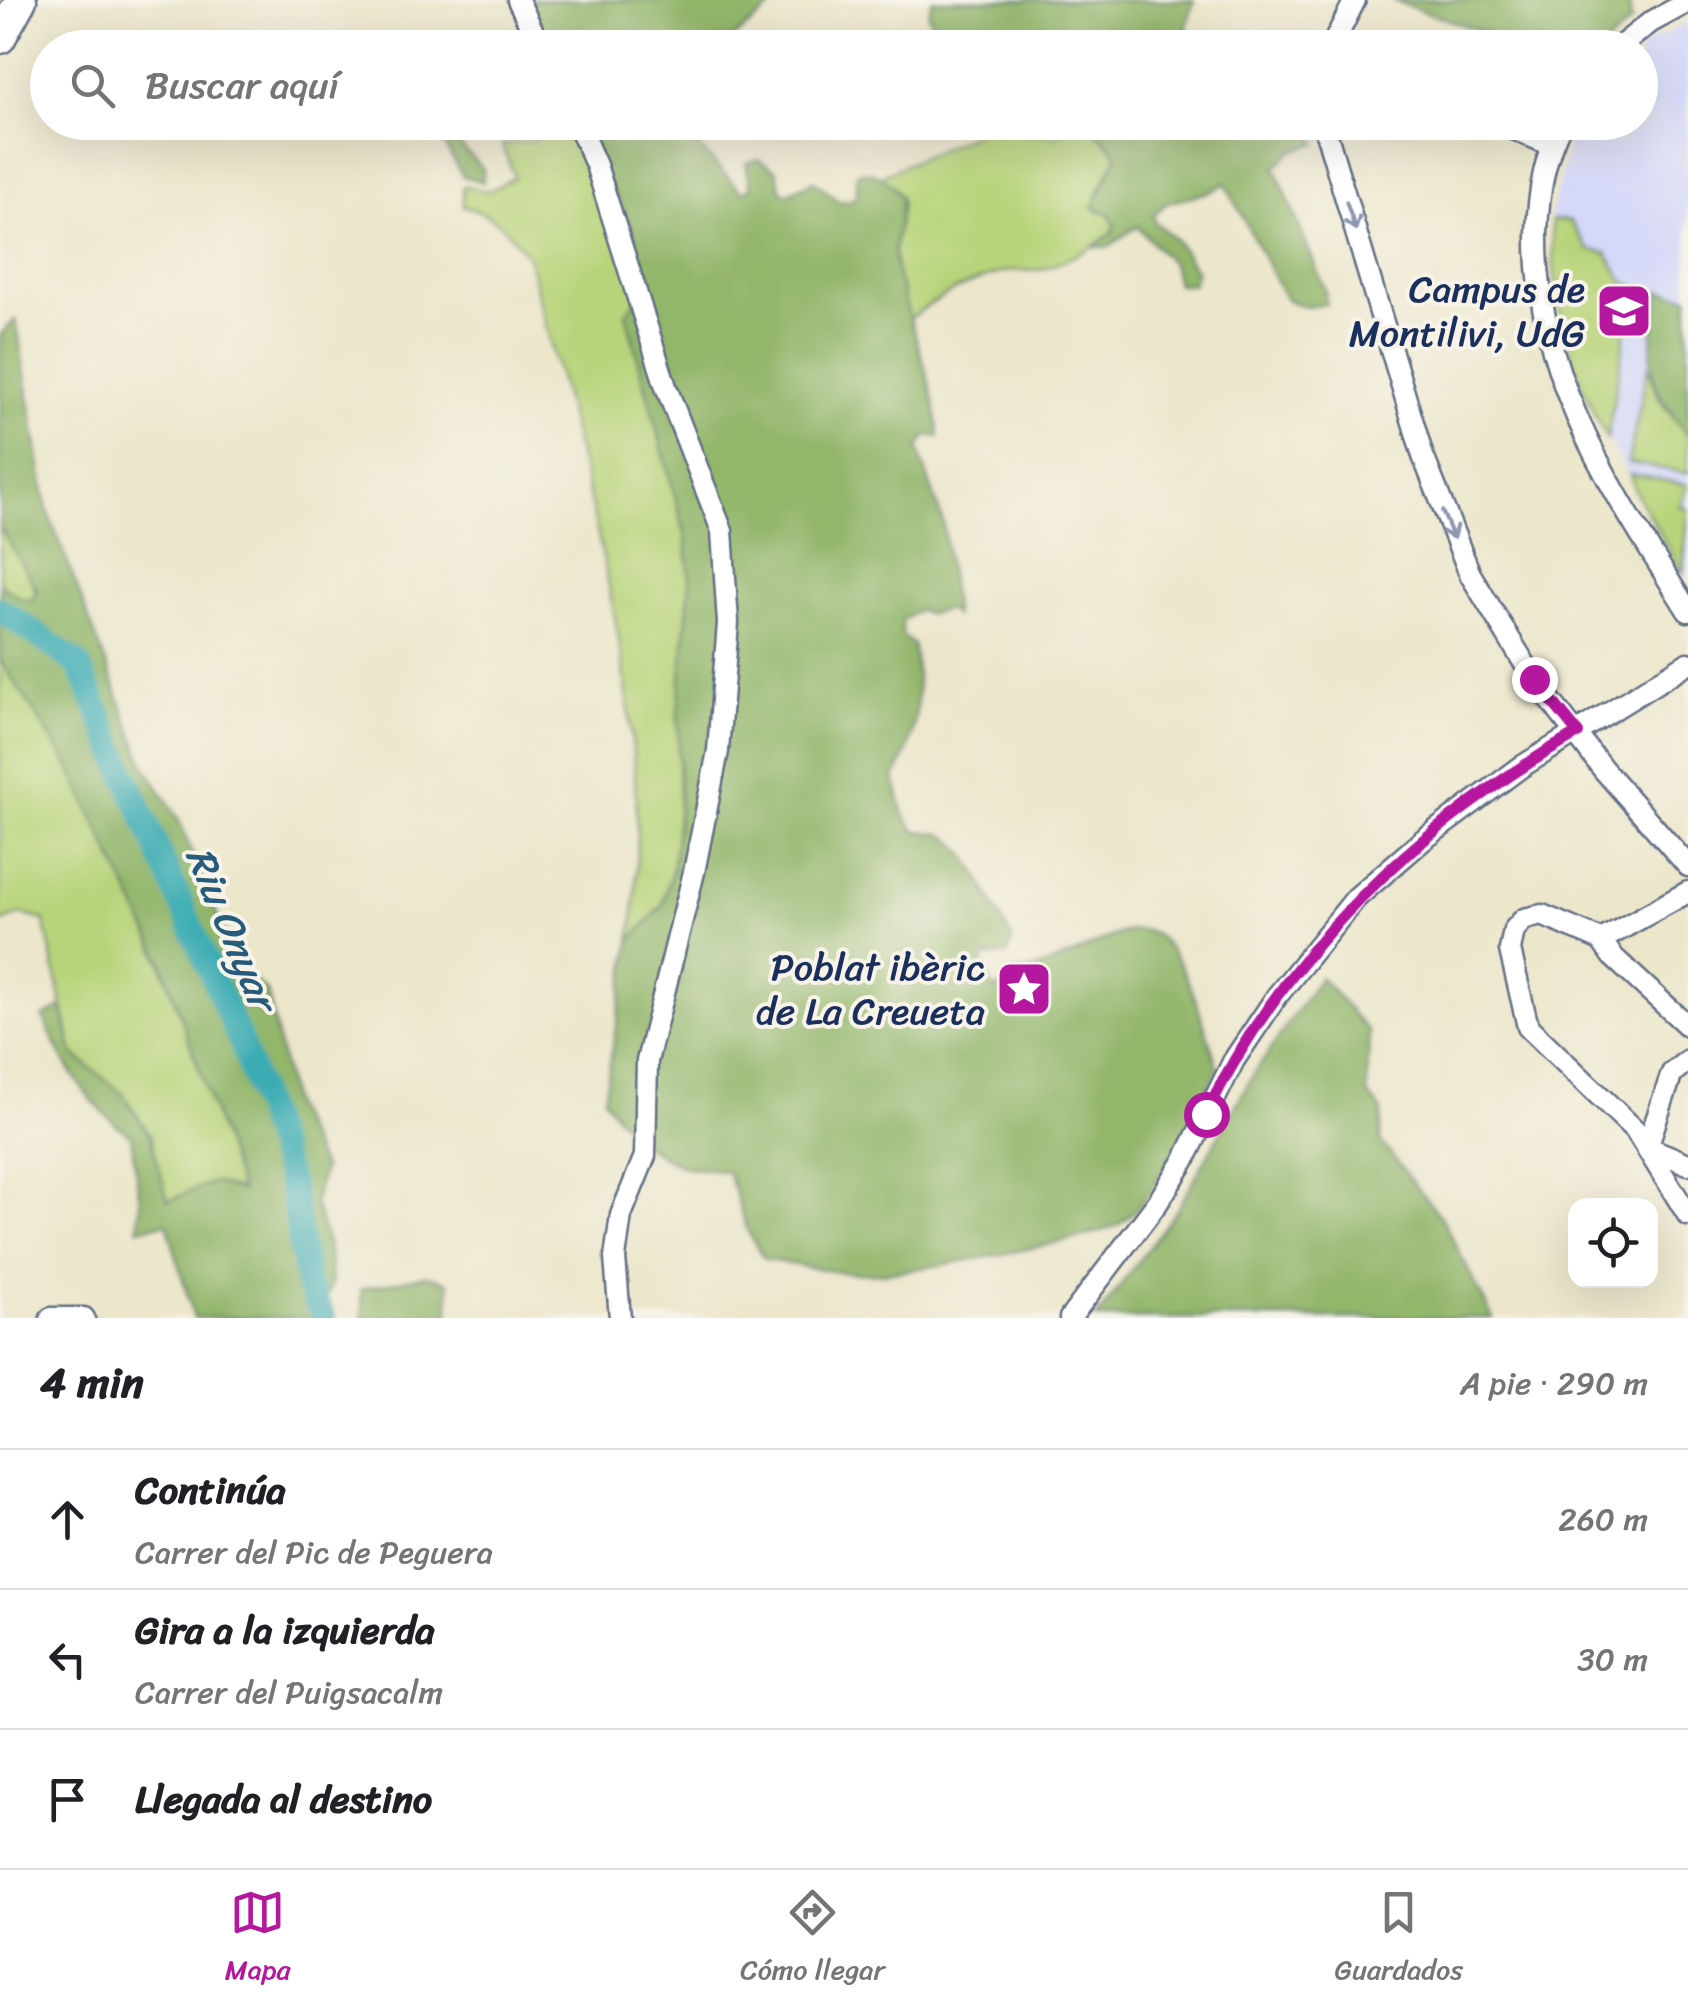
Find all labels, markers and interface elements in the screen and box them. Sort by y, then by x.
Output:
search box [30,30,1658,140]
text: Buscar aquí [145,52,339,119]
icon: search [65,58,120,113]
one-way arrow [1343,199,1361,230]
place label: Campus de Montilivi, UdG [1349,256,1585,367]
school or university icon: Campus de Montilivi, UdG [1594,281,1654,341]
one-way arrow [1440,510,1458,540]
route end [1512,657,1558,703]
water label: Riu Onyar [165,835,300,1027]
place label: Poblat ibèric de La Creueta [756,934,985,1045]
place icon: Poblat ibèric de La Creueta [994,959,1054,1019]
route start [1184,1092,1230,1138]
map controls [1568,1198,1658,1288]
button: locate [1568,1198,1658,1288]
text: 4 min [40,1346,144,1420]
text: A pie · 290 m [1460,1355,1648,1412]
text: Continúa [135,1457,286,1524]
text: 260 m [1558,1491,1648,1548]
icon: ahead [40,1492,95,1547]
text: Carrer del Pic de Peguera [135,1524,493,1581]
text: Gira a la izquierda [135,1597,435,1664]
text: 30 m [1577,1631,1648,1688]
icon: left [40,1632,95,1687]
text: Carrer del Puigsacalm [135,1664,443,1721]
text: Llegada al destino [135,1766,432,1833]
icon: arrive [40,1772,95,1827]
tab: Mapa [225,1885,291,1994]
tab: Cómo llegar [740,1885,885,1994]
tab: Guardados [1335,1885,1463,1994]

